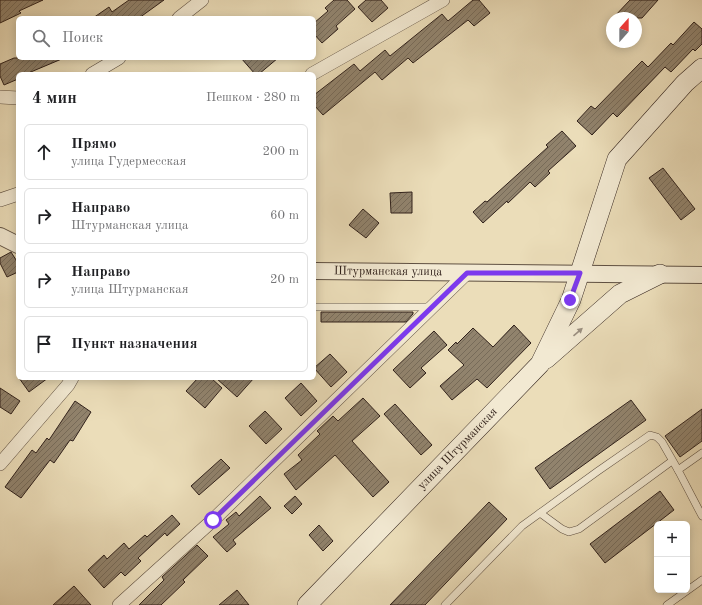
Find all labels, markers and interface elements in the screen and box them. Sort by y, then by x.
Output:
north arrow [606,12,642,48]
search box [16,16,316,60]
icon: search [30,27,52,49]
text: Поиск [62,31,103,46]
text: 4 мин [32,90,77,107]
text: Пешком · 280 m [206,91,300,104]
text: Прямо [71,137,117,152]
icon: ahead [33,141,55,163]
text: 200 m [262,145,299,158]
text: улица Гудермесская [71,155,186,168]
text: Направо [71,201,130,216]
icon: right [33,205,55,227]
text: 60 m [270,209,299,222]
text: Штурманская улица [71,219,188,232]
text: Направо [71,265,130,280]
street label: Штурманская улица [334,265,442,278]
icon: right [33,269,55,291]
text: 20 m [270,273,299,286]
text: улица Штурманская [71,283,188,296]
route end [561,291,579,309]
one-way arrow [572,327,583,336]
icon: arrive [33,333,55,355]
text: Пункт назначения [71,337,198,352]
street label: улица Штурманская [416,406,500,492]
route start [204,511,222,529]
map controls [654,521,690,593]
button: + [654,521,690,557]
button: − [654,557,690,593]

